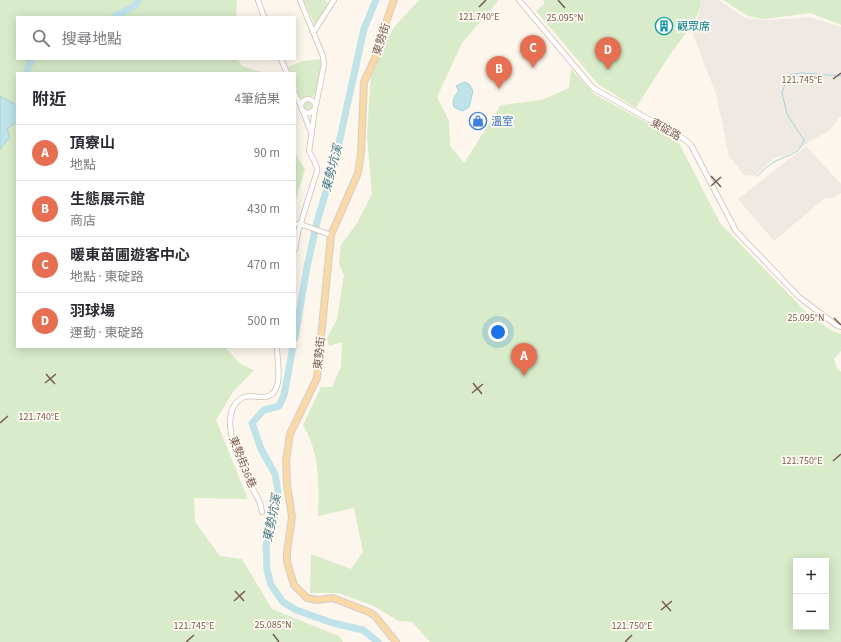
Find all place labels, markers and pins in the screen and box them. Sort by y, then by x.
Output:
building icon: 觀眾席 [654,16,674,36]
place label: 觀眾席 [677,19,710,34]
pin: C [520,35,546,68]
pin: D [595,37,621,70]
pin: B [486,56,512,89]
shop icon: 溫室 [468,111,488,131]
place label: 溫室 [491,114,513,129]
pin: A [511,343,537,376]

